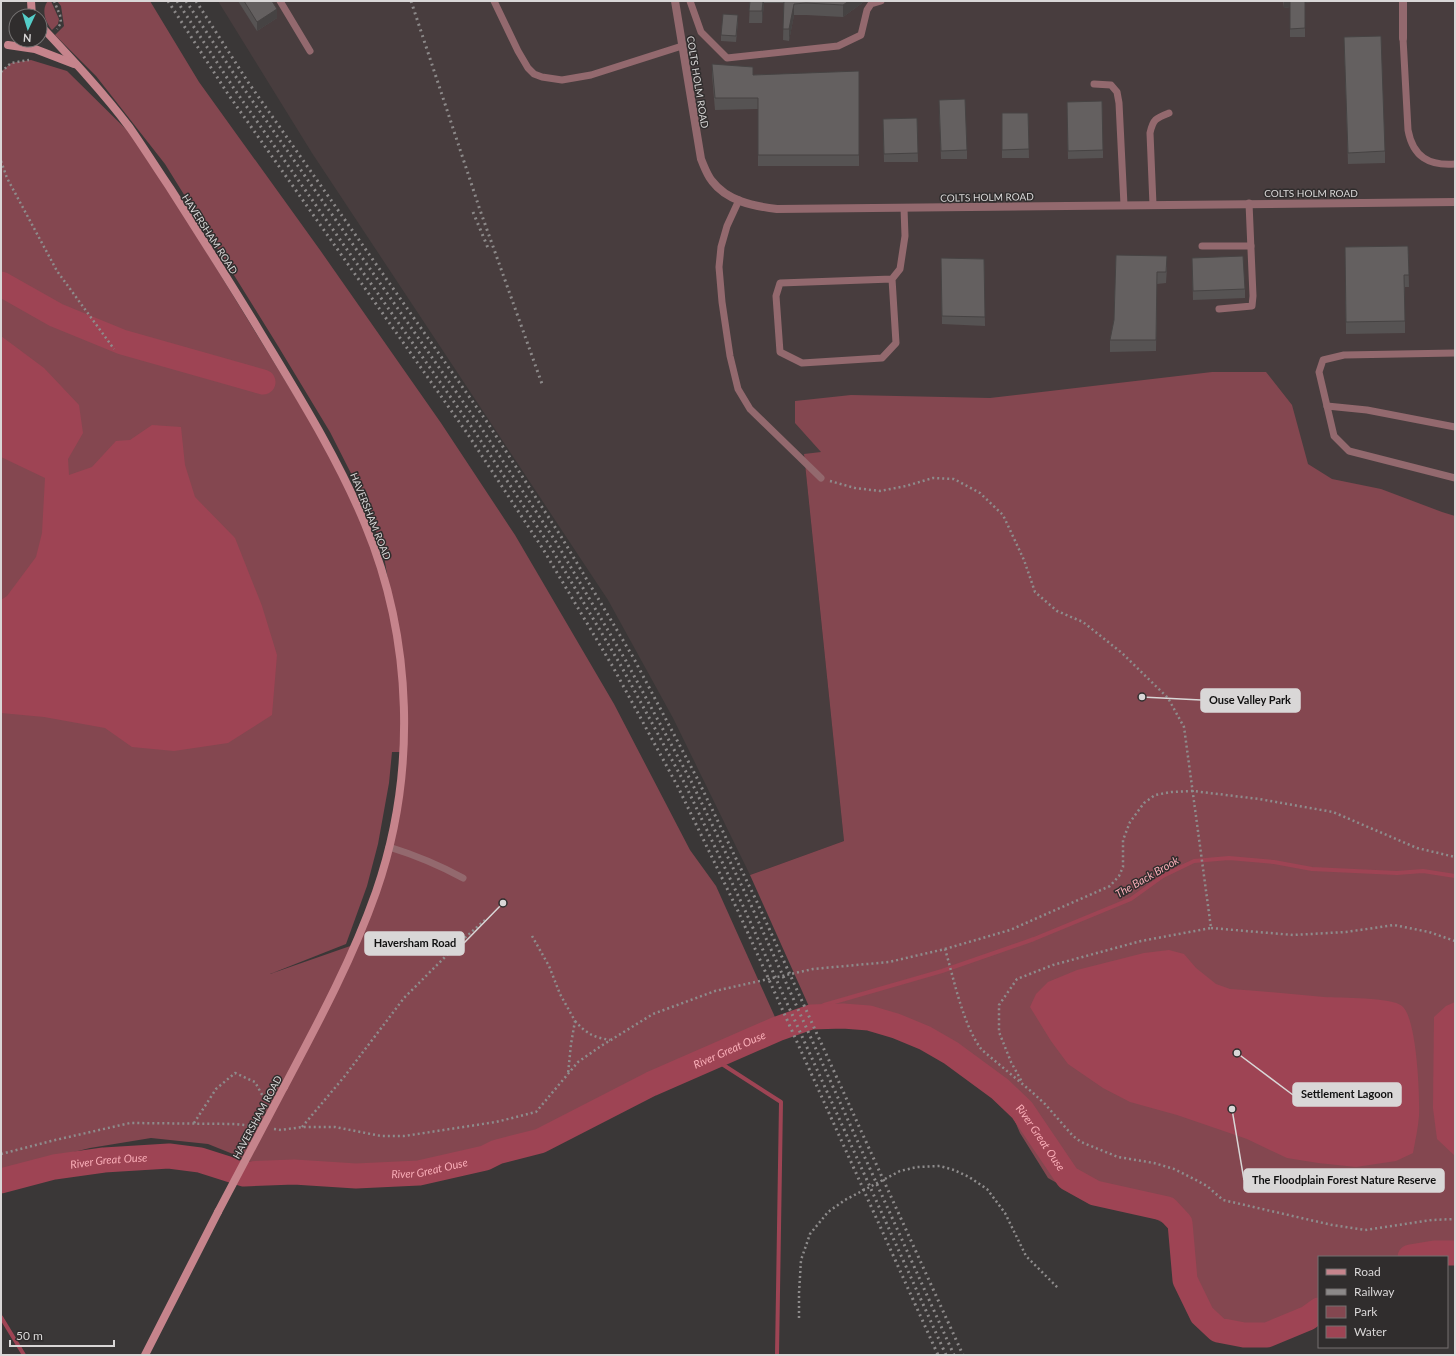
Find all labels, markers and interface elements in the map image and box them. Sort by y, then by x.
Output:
north arrow [8,8,48,48]
text: N [23,32,32,45]
street label: COLTS HOLM ROAD [685,35,711,130]
street label: COLTS HOLM ROAD [1264,187,1358,199]
street label: COLTS HOLM ROAD [940,190,1034,204]
street label: HAVERSHAM ROAD [180,192,240,276]
street label: HAVERSHAM ROAD [348,471,394,562]
callout: Ouse Valley Park [1201,689,1300,712]
text: Ouse Valley Park [1209,693,1291,706]
water label: The Back Brook [1113,853,1182,900]
callout: Haversham Road [365,932,464,955]
text: Haversham Road [374,936,456,949]
water label: River Great Ouse [691,1028,767,1071]
street label: HAVERSHAM ROAD [230,1073,284,1161]
callout: Settlement Lagoon [1293,1083,1401,1106]
text: Settlement Lagoon [1301,1087,1393,1100]
water label: River Great Ouse [1014,1101,1068,1173]
water label: River Great Ouse [69,1150,148,1171]
water label: River Great Ouse [391,1155,469,1180]
callout: The Floodplain Forest Nature Reserve [1244,1169,1444,1192]
text: The Floodplain Forest Nature Reserve [1252,1173,1436,1186]
legend [1318,1256,1448,1348]
text: Road [1354,1264,1381,1279]
text: Railway [1354,1284,1395,1299]
text: Park [1354,1304,1378,1319]
scale bar [10,1322,114,1348]
text: Water [1354,1324,1387,1339]
text: 50 m [16,1328,43,1343]

